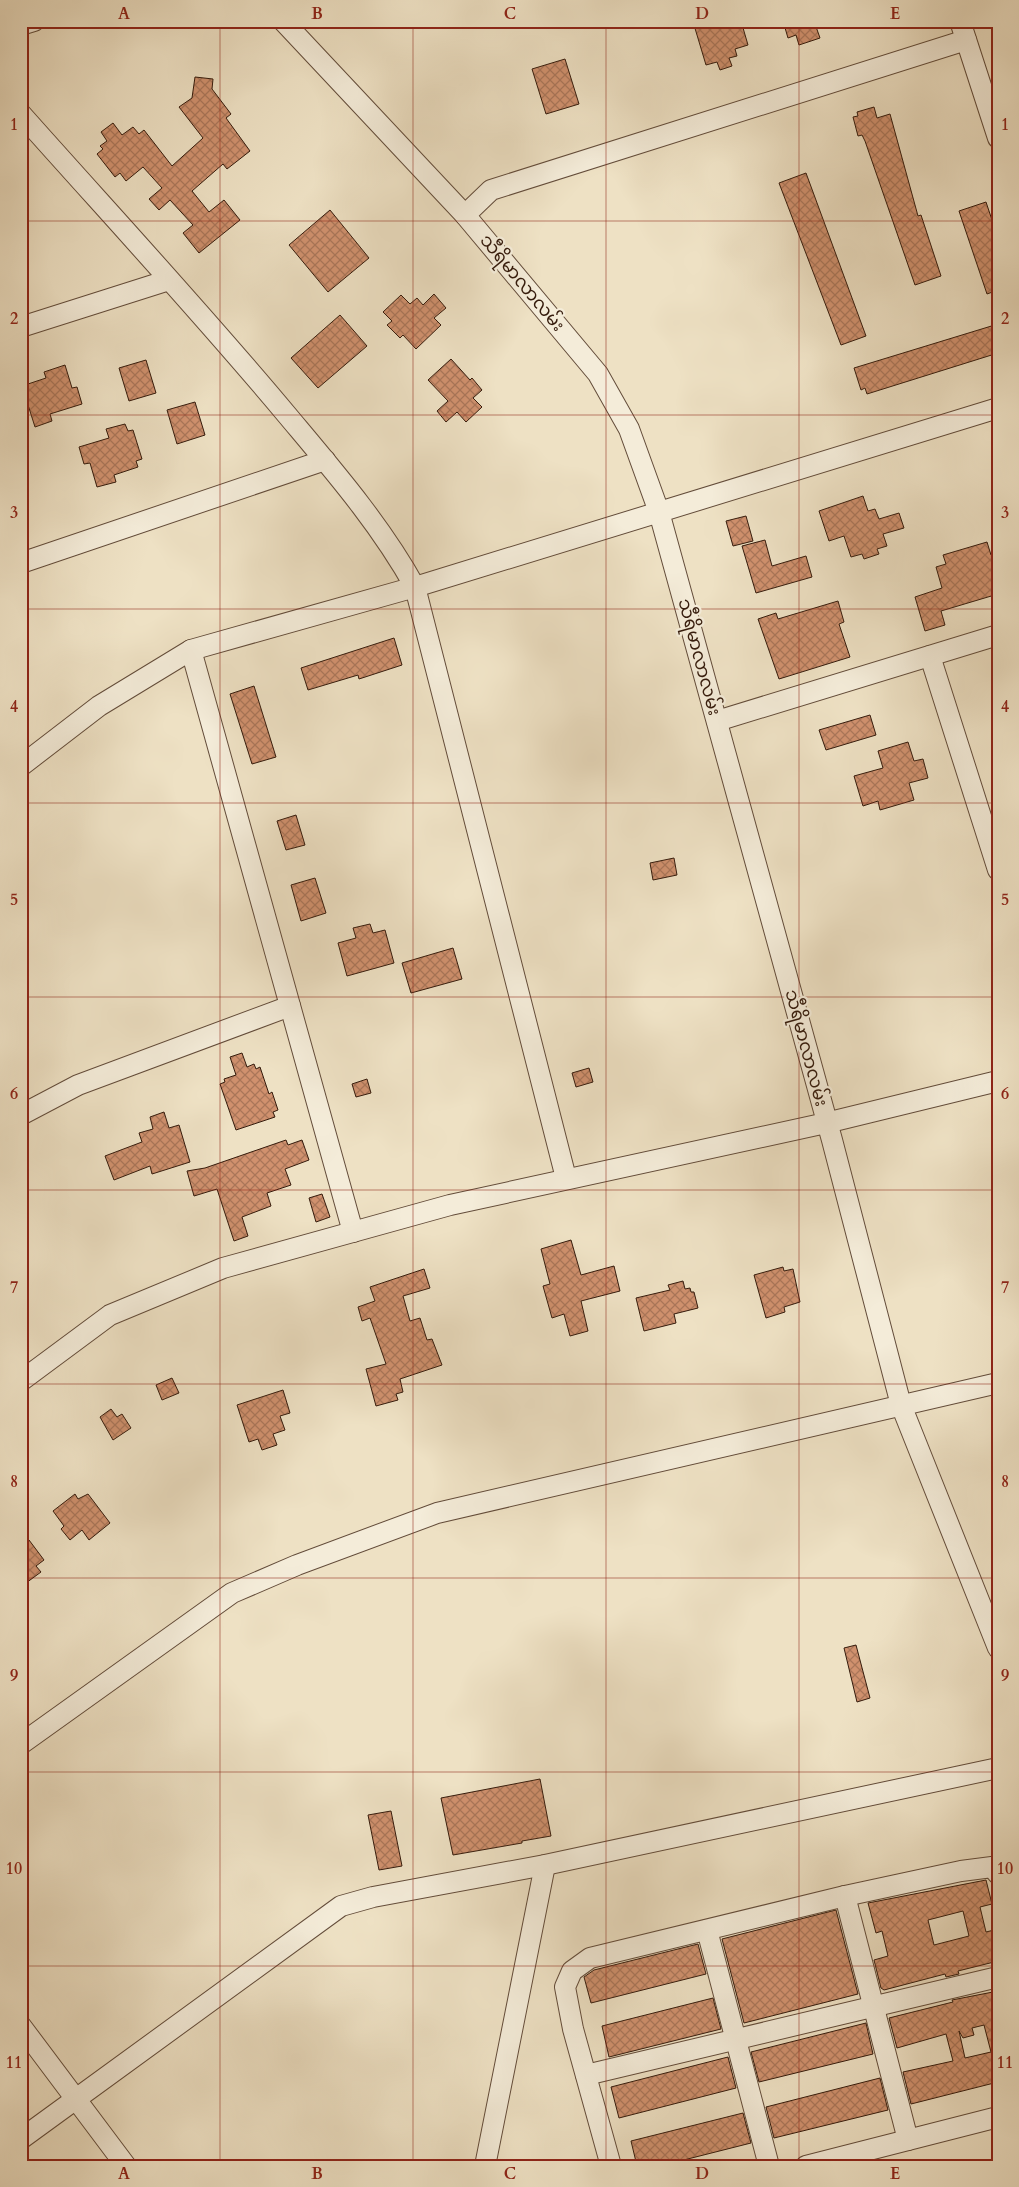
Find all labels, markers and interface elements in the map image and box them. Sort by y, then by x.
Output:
text: A [118,3,130,25]
text: B [311,3,323,25]
text: C [504,3,516,25]
text: D [695,3,709,25]
text: E [890,3,900,25]
text: 1 [10,114,18,136]
text: 1 [1001,114,1009,136]
street label: သီရိမာလာလမ်း [472,228,572,338]
text: 2 [10,308,18,330]
text: 2 [1001,308,1009,330]
text: 3 [10,502,18,524]
text: 3 [1001,502,1009,524]
street label: သီရိမာလာလမ်း [669,595,729,719]
text: 4 [10,696,18,718]
text: 4 [1001,696,1009,718]
text: 5 [10,889,18,911]
text: 5 [1001,889,1009,911]
street label: သီရိမာလာလမ်း [776,986,836,1110]
text: 6 [10,1083,18,1105]
text: 6 [1001,1083,1009,1105]
text: 7 [10,1277,18,1299]
text: 7 [1001,1277,1009,1299]
text: 8 [10,1471,18,1493]
text: 8 [1001,1471,1009,1493]
text: 9 [10,1665,18,1687]
text: 9 [1001,1665,1009,1687]
text: 10 [6,1858,22,1880]
text: 10 [997,1858,1013,1880]
text: 11 [6,2052,22,2074]
text: 11 [997,2052,1013,2074]
text: A [118,2163,130,2185]
text: B [311,2163,323,2185]
text: C [504,2163,516,2185]
text: D [695,2163,709,2185]
text: E [890,2163,900,2185]

